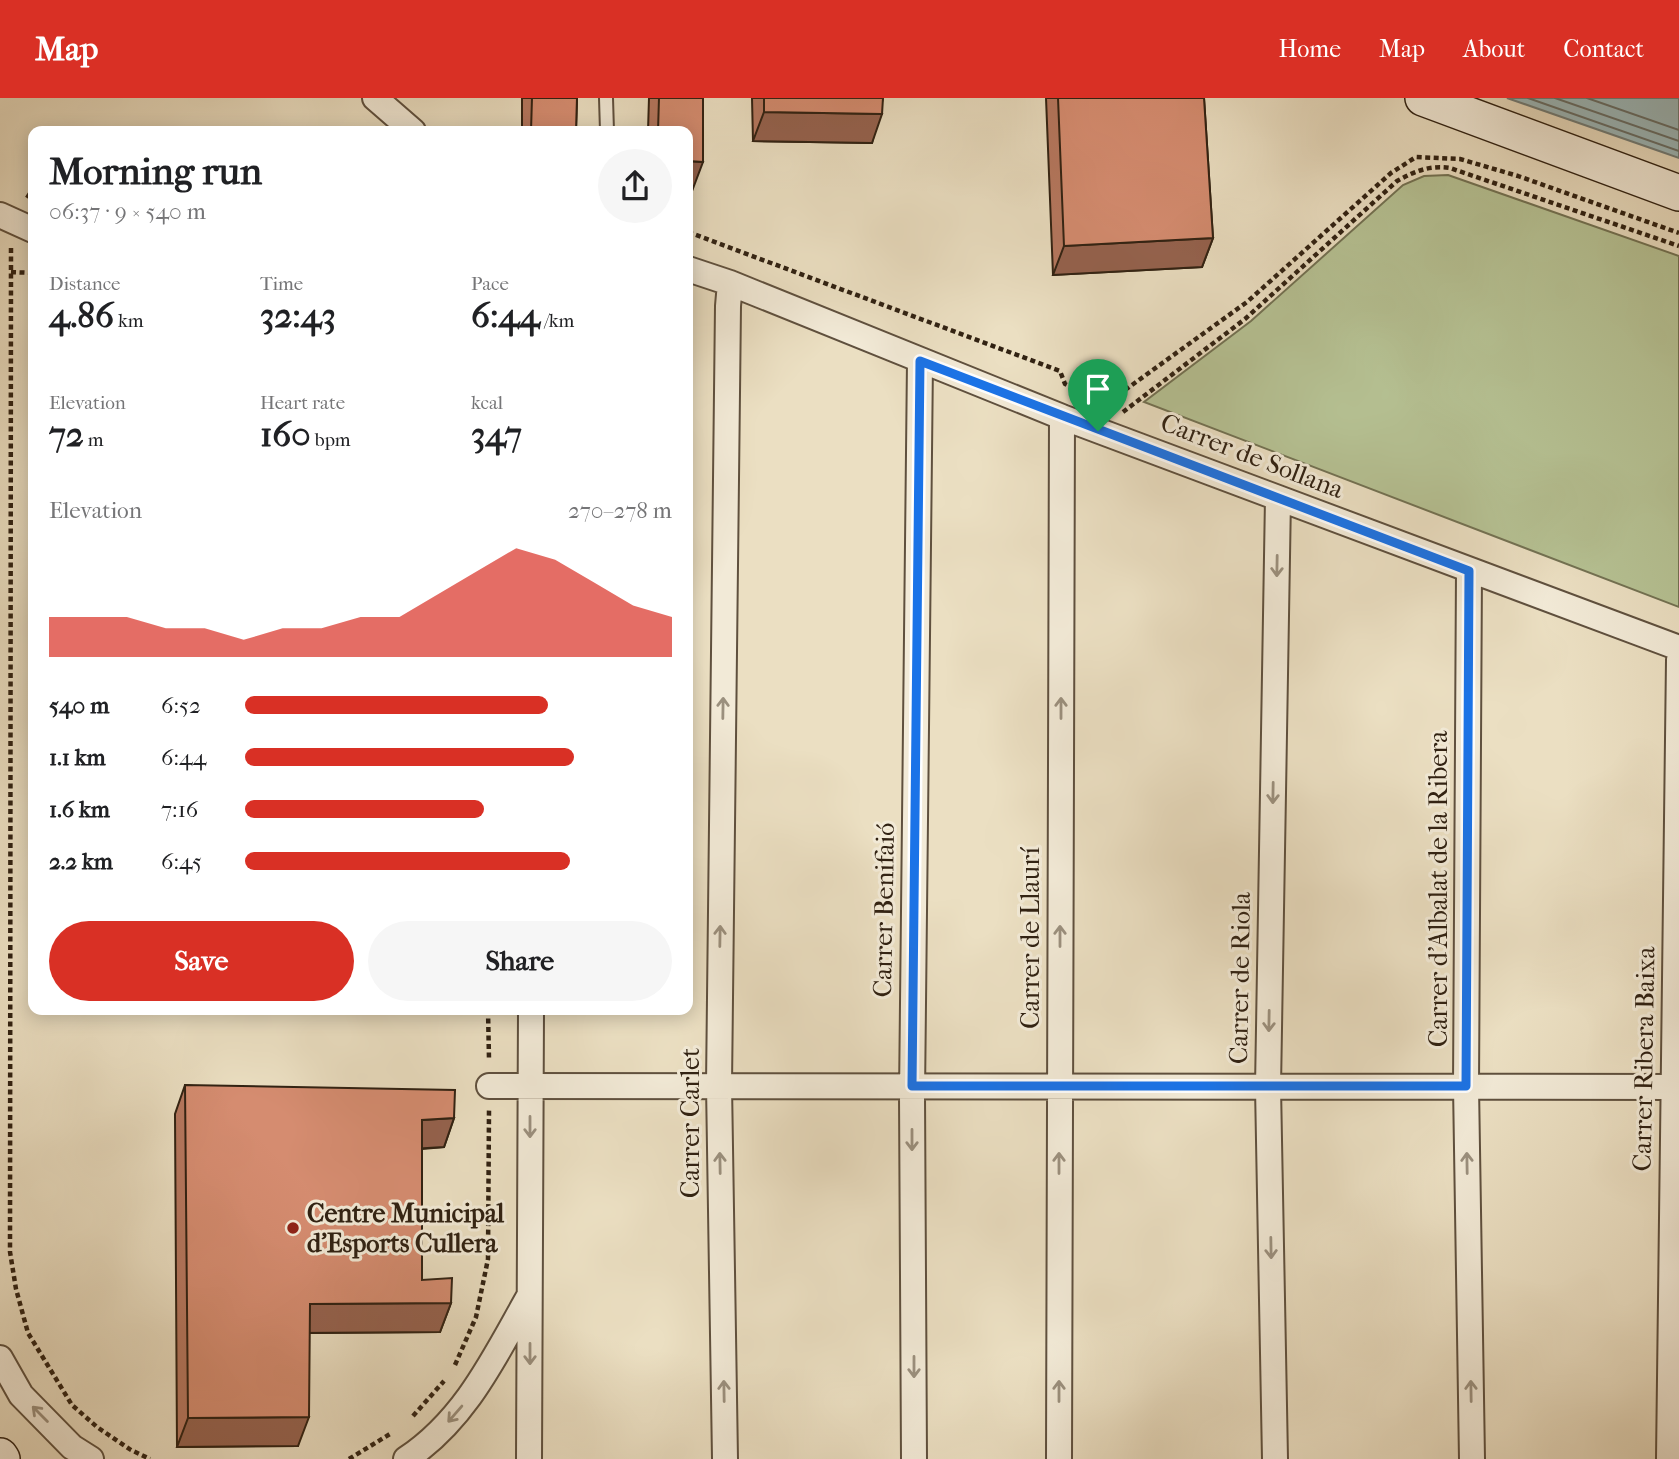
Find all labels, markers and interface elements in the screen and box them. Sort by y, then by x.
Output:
text: Map [35,30,98,69]
text: Home [1279,35,1341,63]
text: Map [1379,35,1425,63]
text: About [1463,35,1525,63]
text: Contact [1563,35,1644,63]
text: Morning run [49,149,262,194]
button: share [598,149,672,223]
text: 06:37 · 9 × 540 m [49,198,206,225]
text: Distance [49,273,120,295]
text: Time [260,273,303,295]
text: Pace [471,273,509,295]
text: 4.86 [49,295,114,336]
text: 32:43 [260,295,336,336]
text: 6:44 [471,295,540,336]
text: km [114,310,144,332]
text: /km [540,310,574,332]
pin [1068,359,1128,431]
icon: arrive [1079,370,1117,408]
text: Elevation [49,392,126,414]
text: Heart rate [260,392,345,414]
text: kcal [471,392,503,414]
street label: Carrer de Sollana [1156,407,1349,505]
text: 72 [49,414,84,455]
text: 160 [260,414,311,455]
text: 347 [471,414,522,455]
text: m [84,429,104,451]
text: bpm [311,429,351,451]
text: Elevation [49,497,142,524]
text: 270–278 m [568,497,672,524]
one-way arrow [1270,554,1284,577]
text: 540 m [49,692,109,719]
text: 6:52 [161,692,201,719]
one-way arrow [716,697,730,720]
one-way arrow [1054,697,1068,720]
street label: Carrer d'Albalat de la Ribera [1423,730,1454,1047]
text: 1.1 km [49,744,106,771]
text: 6:44 [161,744,206,771]
one-way arrow [1266,782,1280,805]
text: 1.6 km [49,796,110,823]
text: 7:16 [161,796,198,823]
street label: Carrer Benifaió [867,822,901,998]
street label: Carrer de Llaurí [1015,847,1046,1029]
text: 2.2 km [49,848,113,875]
text: 6:45 [161,848,202,875]
street label: Carrer de Riola [1223,891,1257,1064]
button: Save [49,921,354,1001]
button: Share [368,921,672,1001]
one-way arrow [714,925,727,948]
one-way arrow [1053,925,1066,948]
street label: Carrer Ribera Baixa [1627,945,1661,1172]
one-way arrow [1263,1009,1276,1032]
street label: Carrer Carlet [675,1047,706,1198]
one-way arrow [523,1115,537,1138]
one-way arrow [905,1128,919,1151]
one-way arrow [713,1152,727,1175]
one-way arrow [1052,1152,1066,1175]
one-way arrow [1461,1152,1474,1175]
place label: Centre Municipal d'Esports Cullera [307,1198,505,1259]
marker: Centre Municipal d'Esports Cullera [285,1220,301,1236]
one-way arrow [1265,1237,1278,1260]
one-way arrow [523,1343,537,1366]
one-way arrow [907,1356,921,1379]
one-way arrow [717,1380,730,1403]
one-way arrow [1052,1380,1066,1403]
one-way arrow [1464,1380,1478,1403]
one-way arrow [447,1405,463,1423]
one-way arrow [31,1406,48,1423]

